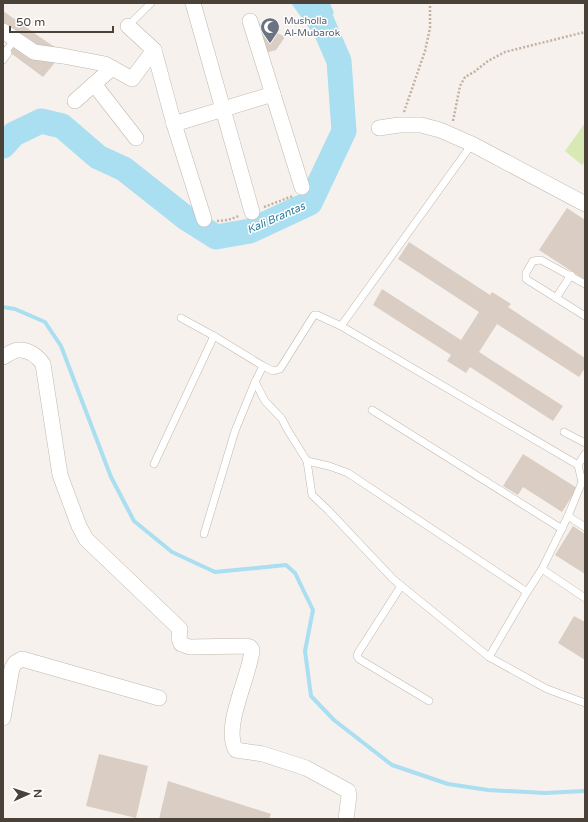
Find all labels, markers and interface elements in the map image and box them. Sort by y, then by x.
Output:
scale bar [10,8,113,34]
text: 50 m [16,15,45,29]
place label: Musholla Al-Mubarok [284,15,341,39]
mosque icon: Musholla Al-Mubarok [259,16,281,44]
water label: Kali Brantas [245,199,308,237]
north arrow [8,774,48,814]
text: N [31,789,44,798]

